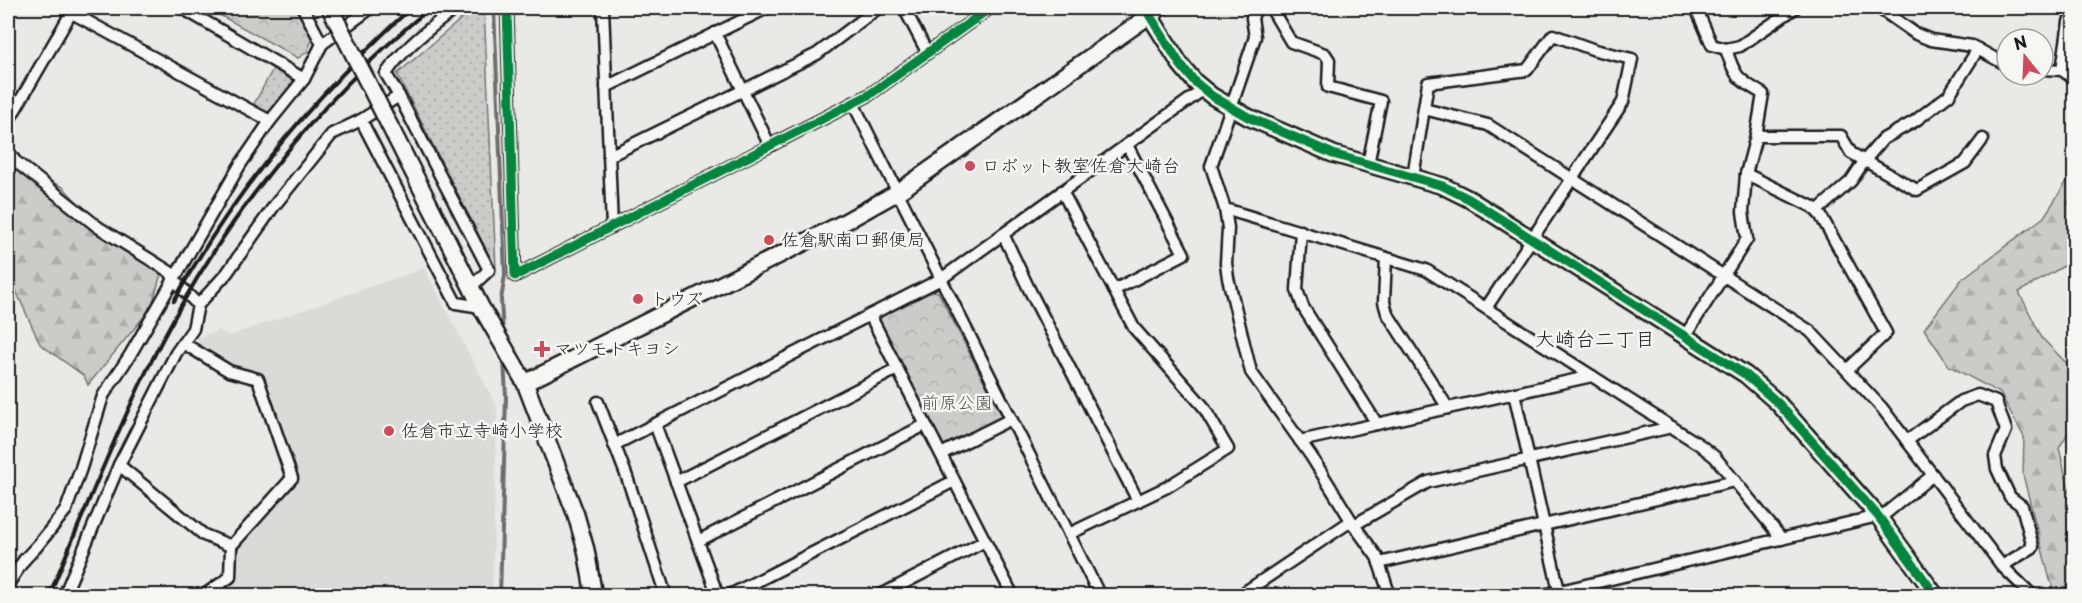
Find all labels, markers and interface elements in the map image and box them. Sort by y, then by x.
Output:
north arrow [1995,27,2055,87]
text: N [2010,28,2030,55]
place label: ロボット教室佐倉大崎台 [982,151,1180,178]
marker: ロボット教室佐倉大崎台 [963,159,977,173]
place label: 佐倉駅南口郵便局 [781,225,925,252]
marker: 佐倉駅南口郵便局 [762,233,776,247]
place label: トウズ [650,284,703,311]
marker: トウズ [631,292,645,306]
district label: 大崎台二丁目 [1535,323,1655,353]
place label: マツモトキヨシ [554,334,680,361]
marker: マツモトキヨシ [535,342,549,356]
park label: 前原公園 [921,388,993,415]
place label: 佐倉市立寺崎小学校 [401,416,563,443]
marker: 佐倉市立寺崎小学校 [382,424,396,438]

